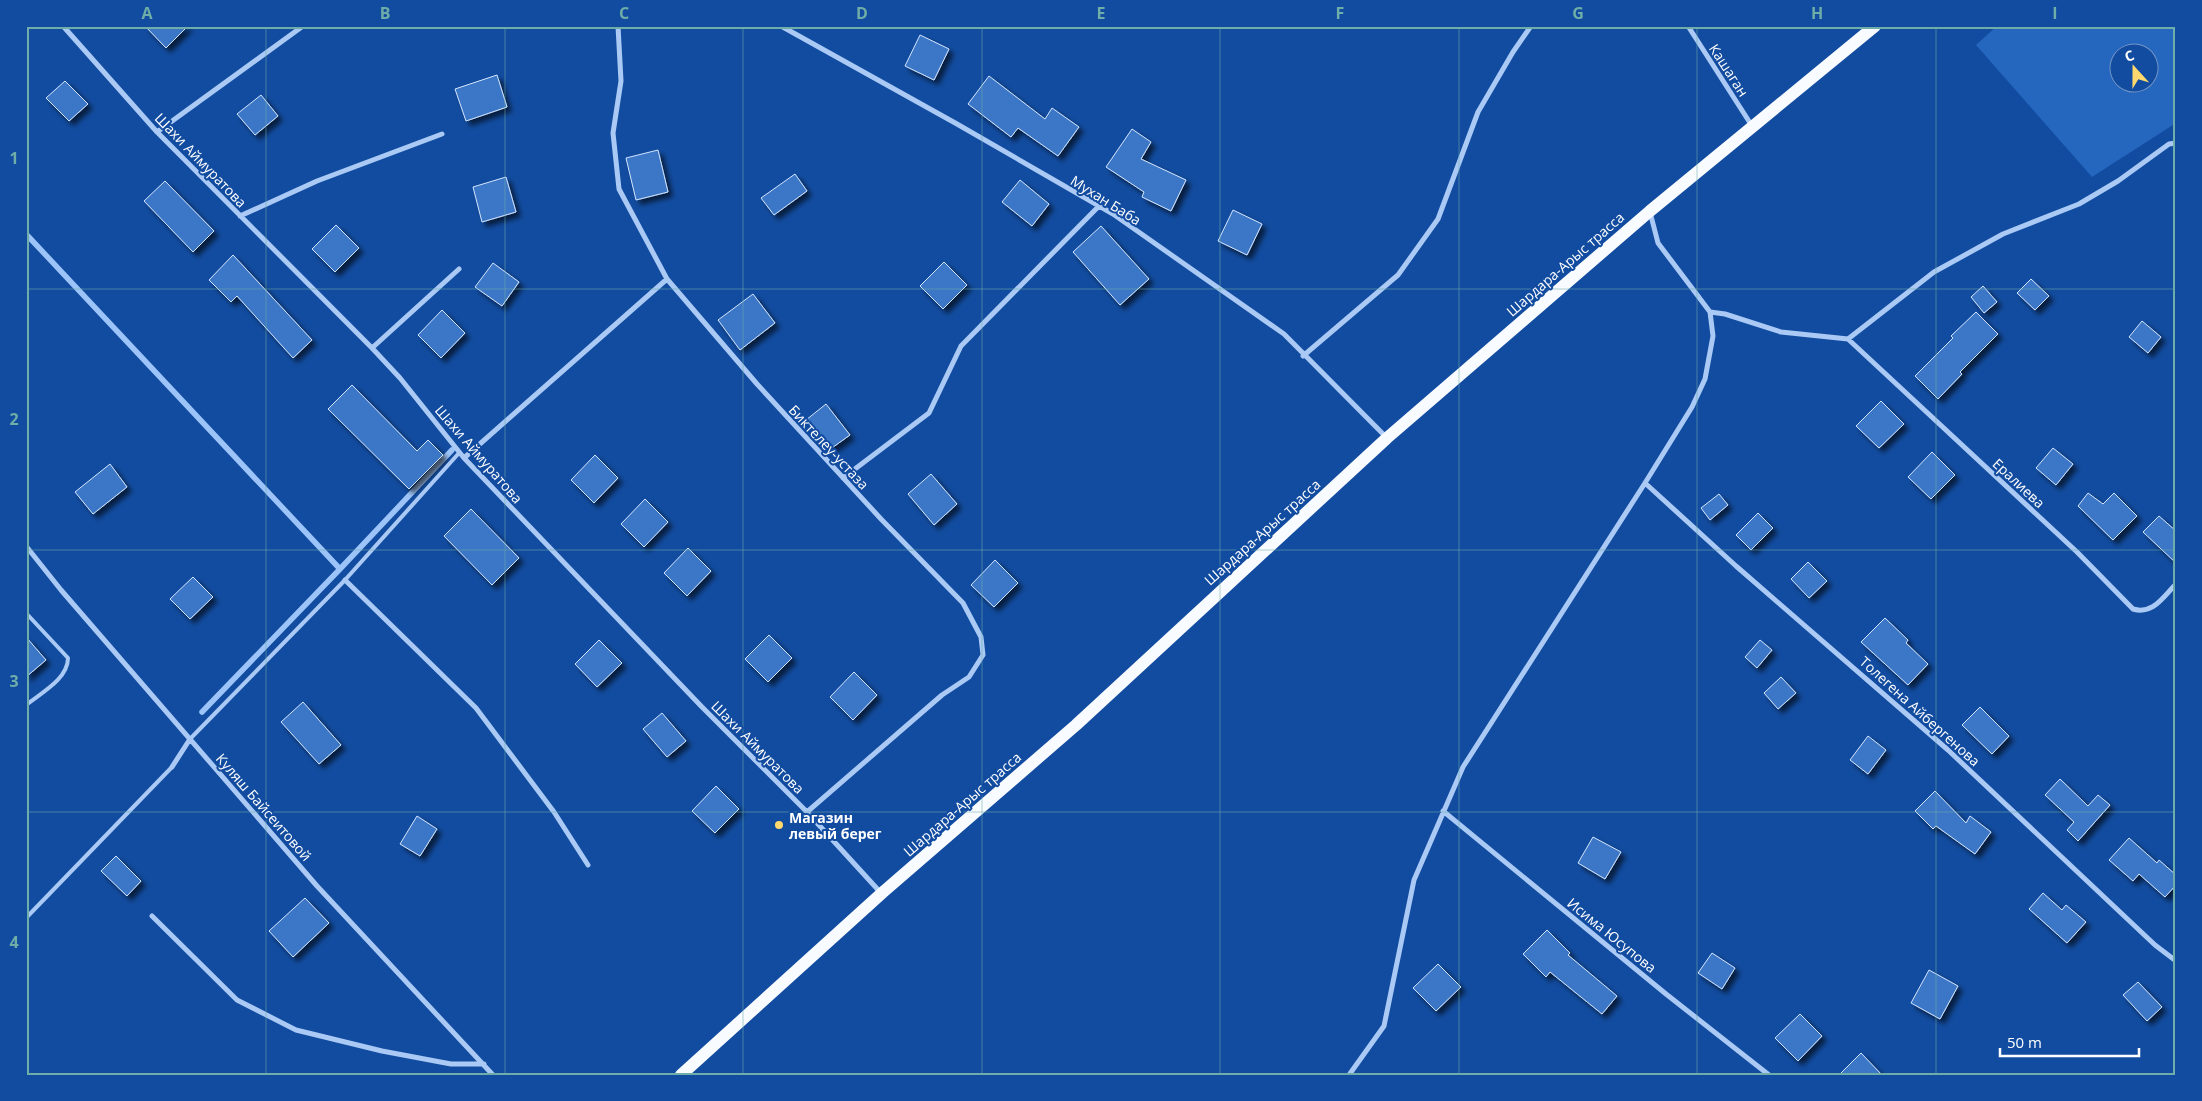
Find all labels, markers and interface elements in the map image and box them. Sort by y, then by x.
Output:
text: A [141,2,153,24]
text: B [380,2,390,24]
text: C [619,2,629,24]
text: D [856,2,868,24]
text: E [1097,2,1106,24]
text: F [1336,2,1344,24]
text: G [1572,2,1584,24]
text: H [1811,2,1823,24]
text: I [2052,2,2058,24]
street label: Кашаган [1705,40,1753,100]
north arrow [2110,42,2160,92]
text: С [2122,45,2137,66]
street label: Шахи Аймуратова [151,109,251,211]
text: 1 [9,147,19,169]
street label: Мухан Баба [1067,171,1145,229]
street label: Шардара-Арыс трасса [1502,208,1628,320]
street label: Шахи Аймуратова [431,401,527,507]
street label: Биктелеу-устаза [785,401,873,493]
text: 2 [9,408,19,430]
street label: Ералиева [1989,454,2049,512]
street label: Шардара-Арыс трасса [1200,475,1324,589]
street label: Толегена Айбергенова [1856,652,1984,770]
text: 3 [9,670,19,692]
street label: Шахи Аймуратова [707,696,809,798]
street label: Шардара-Арыс трасса [899,748,1025,860]
street label: Куляш Байсеитовой [212,749,316,865]
place label: Магазин левый берег [789,808,882,843]
marker: Магазин левый берег [773,819,785,831]
street label: Исима Юсупова [1564,893,1660,977]
text: 4 [9,931,19,953]
scale bar [2000,1026,2138,1058]
text: 50 m [2007,1032,2042,1052]

